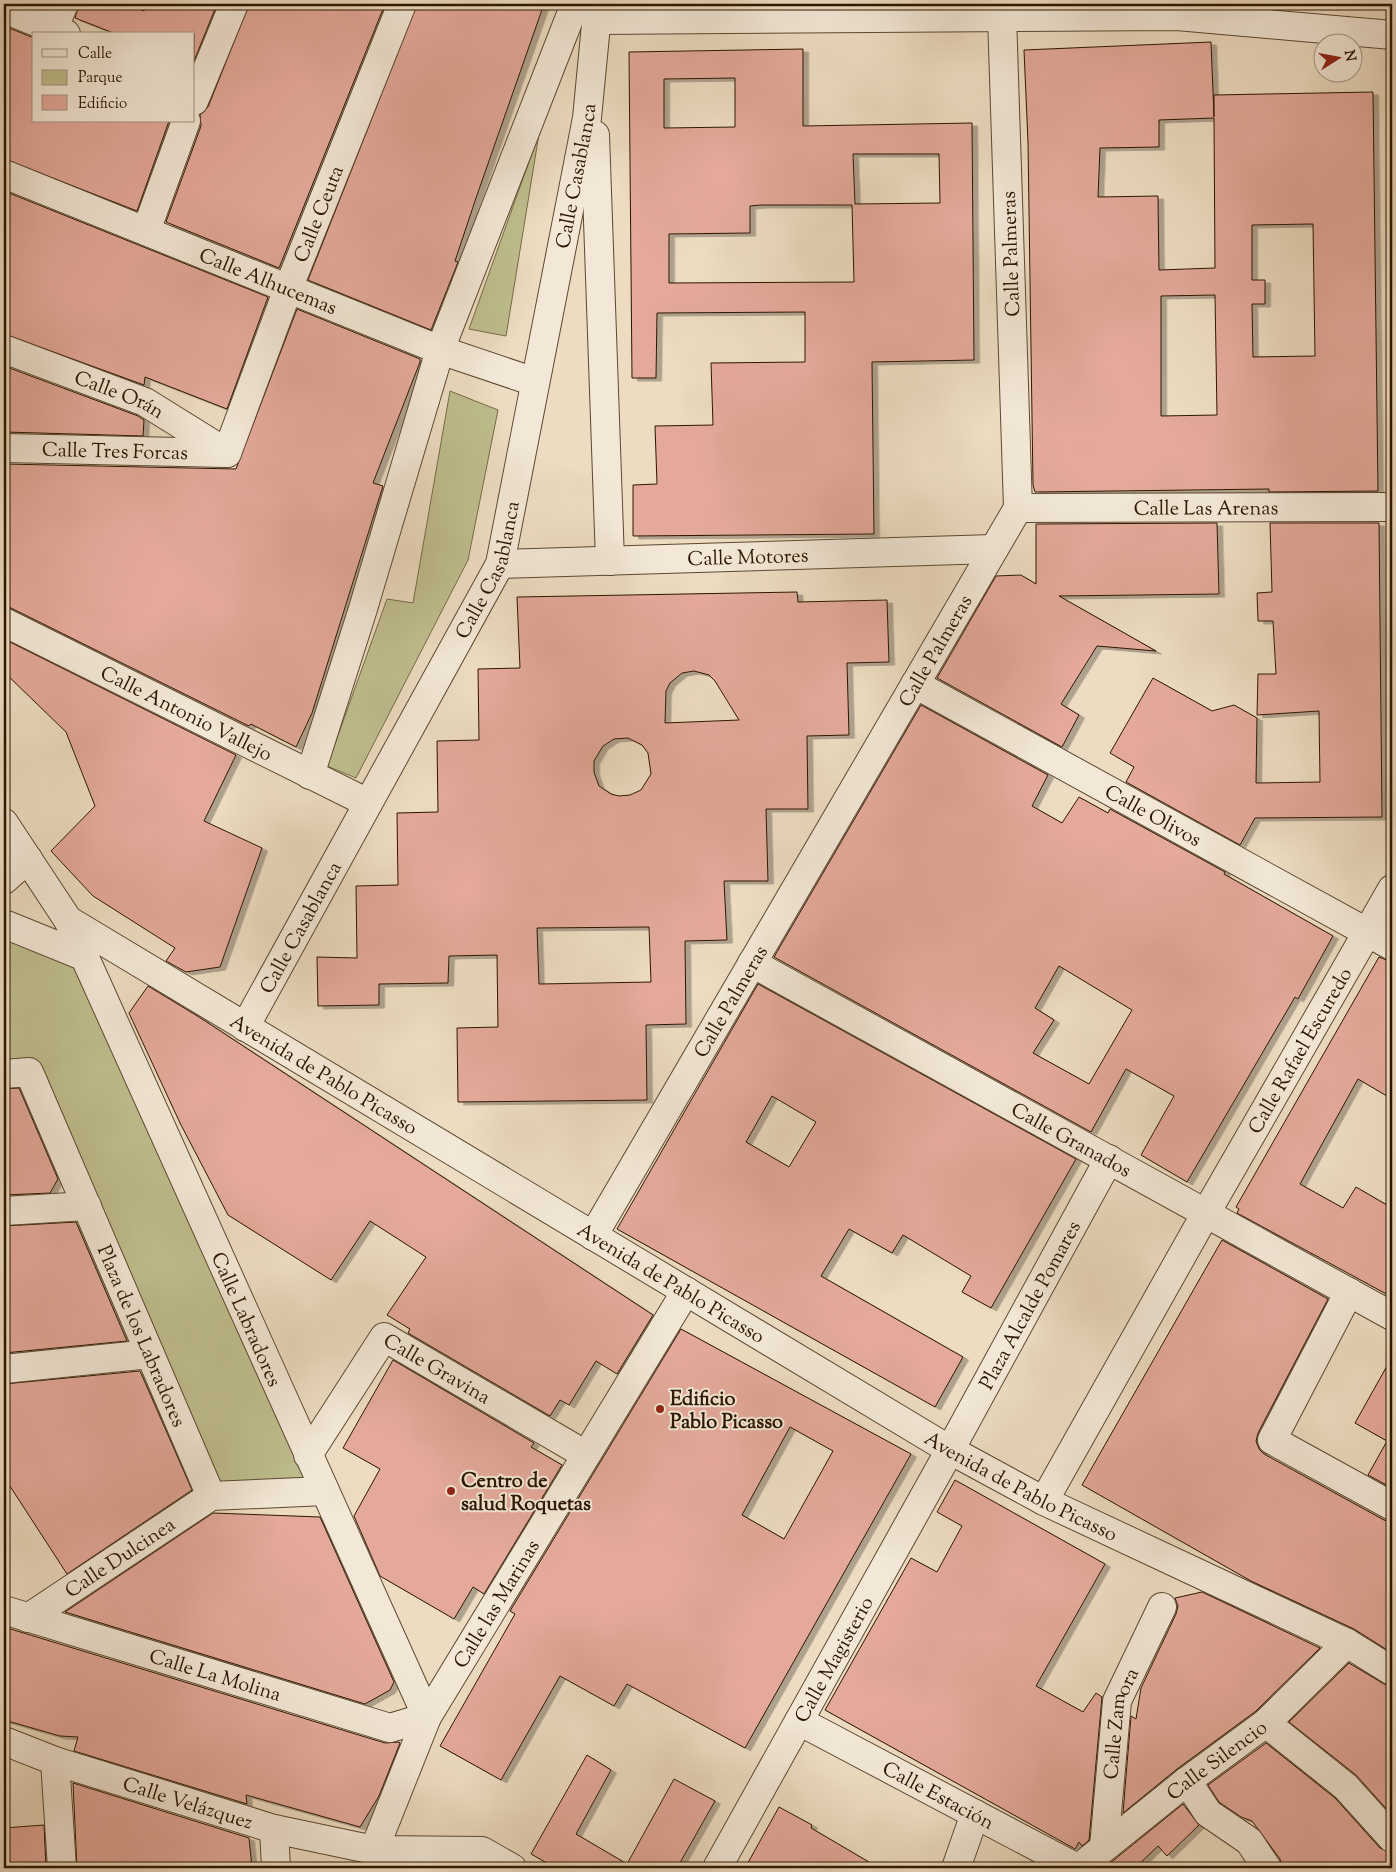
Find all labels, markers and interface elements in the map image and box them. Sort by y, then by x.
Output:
legend [32,32,195,122]
north arrow [1314,32,1364,82]
text: Calle [78,44,112,65]
text: N [1338,49,1360,63]
text: Parque [78,68,122,89]
text: Edificio [78,94,127,115]
street label: Calle Casablanca [550,102,605,251]
street label: Calle Ceuta [288,162,353,268]
street label: Calle Palmeras [996,190,1029,317]
street label: Calle Alhucemas [194,242,341,324]
street label: Calle Orán [69,365,169,428]
street label: Calle Tres Forcas [41,437,189,469]
street label: Calle Las Arenas [1134,495,1279,525]
street label: Calle Casablanca [449,499,529,645]
street label: Calle Motores [687,543,809,575]
street label: Calle Palmeras [893,590,981,713]
street label: Calle Antonio Vallejo [95,660,277,770]
street label: Calle Olivos [1098,779,1206,856]
street label: Calle Casablanca [254,857,350,1000]
street label: Calle Palmeras [688,941,777,1064]
street label: Calle Rafael Escuredo [1242,963,1361,1140]
street label: Avenida de Pablo Picasso [223,1008,422,1144]
street label: Calle Granados [1005,1097,1136,1186]
street label: Plaza Alcalde Pomares [974,1216,1090,1396]
street label: Avenida de Pablo Picasso [571,1217,769,1352]
street label: Plaza de los Labradores [88,1241,192,1432]
street label: Calle Labradores [202,1248,287,1392]
street label: Calle Gravina [377,1328,495,1413]
place label: Edificio Pablo Picasso [670,1386,783,1438]
marker: Edificio Pablo Picasso [654,1403,666,1415]
street label: Avenida de Pablo Picasso [918,1426,1122,1550]
place label: Centro de salud Roquetas [461,1468,591,1520]
marker: Centro de salud Roquetas [445,1485,457,1497]
street label: Calle Dulcinea [60,1512,182,1606]
street label: Calle las Marinas [448,1535,549,1675]
street label: Calle Magisterio [789,1592,882,1729]
street label: Calle La Molina [145,1643,284,1711]
street label: Calle Zamora [1098,1664,1148,1781]
street label: Calle Silencio [1161,1715,1274,1809]
street label: Calle Estación [876,1756,999,1839]
street label: Calle Velázquez [119,1771,256,1839]

